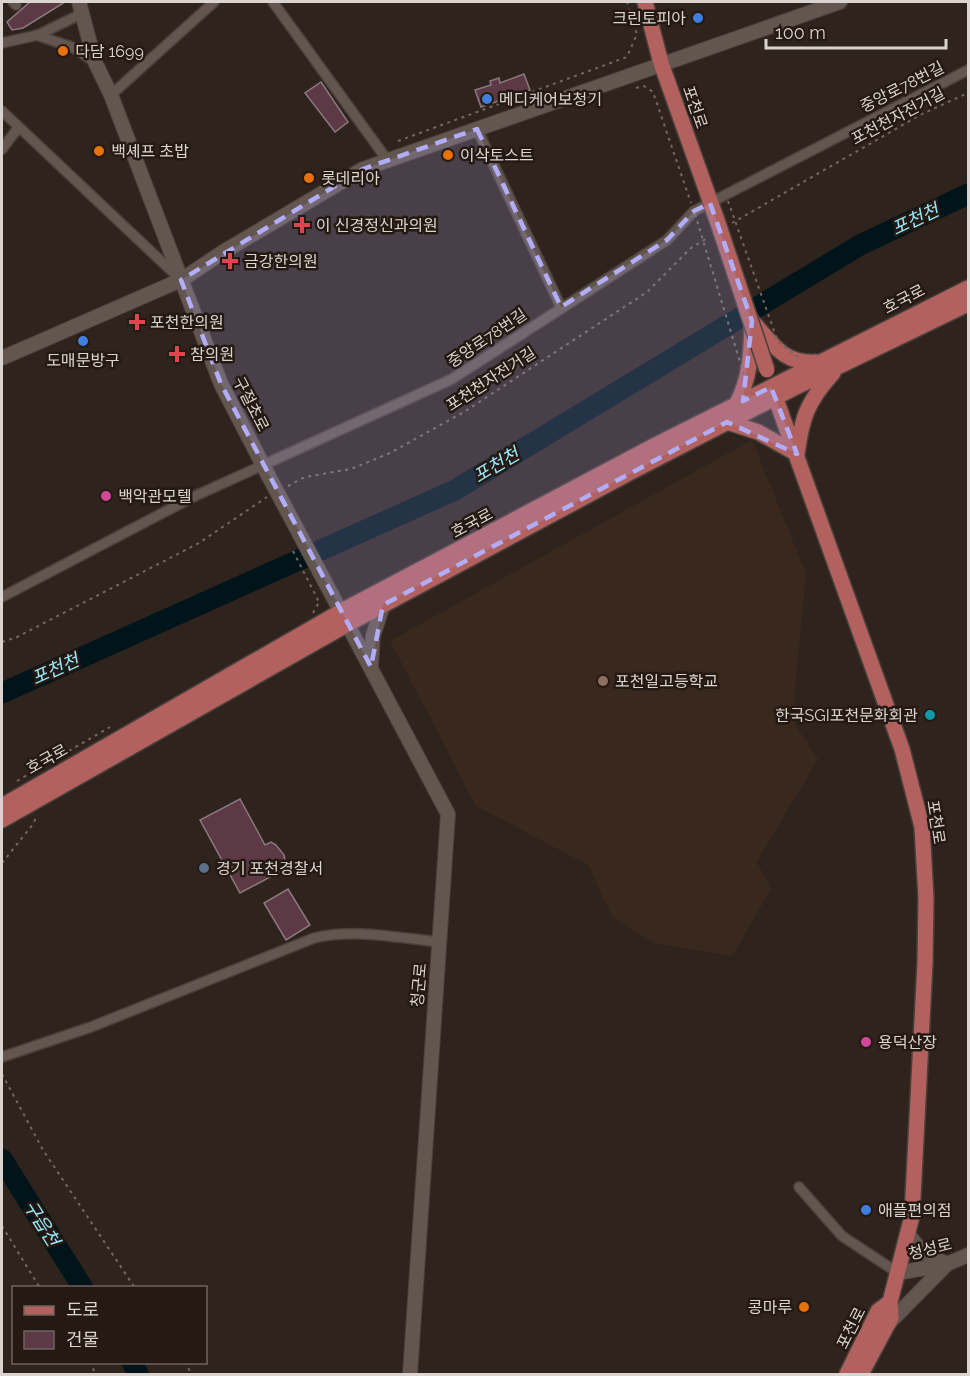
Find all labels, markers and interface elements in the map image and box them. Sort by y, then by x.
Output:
place label: 크린토피아 [612,9,686,28]
marker: 크린토피아 [691,11,705,25]
scale bar [766,12,946,50]
text: 100 m [775,22,826,43]
place label: 다담 1699 [75,42,144,61]
marker: 다담 1699 [56,44,70,58]
street label: 중앙로78번길 [857,58,947,116]
street label: 포천로 [679,83,711,131]
street label: 포천천자전거길 [848,83,948,149]
place label: 메디케어보청기 [499,90,602,109]
marker: 메디케어보청기 [480,92,494,106]
place label: 백셰프 초밥 [111,142,189,161]
marker: 백셰프 초밥 [92,144,106,158]
place label: 이삭토스트 [460,146,534,165]
marker: 이삭토스트 [441,148,455,162]
place label: 롯데리아 [321,169,380,188]
marker: 롯데리아 [302,171,316,185]
water label: 포천천 [888,198,944,239]
marker: 이 신경정신과의원 [293,216,311,234]
place label: 이 신경정신과의원 [316,216,438,235]
marker: 금강한의원 [221,252,239,270]
place label: 금강한의원 [244,252,318,271]
street label: 호국로 [880,280,928,317]
street label: 중앙로78번길 [444,304,530,372]
marker: 포천한의원 [128,313,146,331]
place label: 포천한의원 [150,313,224,332]
marker: 도매문방구 [76,334,90,348]
street label: 포천천자전거길 [443,343,539,415]
marker: 참의원 [168,345,186,363]
place label: 참의원 [190,345,234,364]
place label: 도매문방구 [46,351,120,370]
street label: 구절초로 [229,373,273,435]
water label: 포천천 [469,442,525,487]
place label: 백악관모텔 [118,487,192,506]
marker: 백악관모텔 [99,489,113,503]
street label: 호국로 [448,504,496,542]
water label: 포천천 [28,648,84,689]
place label: 포천일고등학교 [615,672,718,691]
marker: 포천일고등학교 [596,674,610,688]
place label: 한국SGI포천문화회관 [775,706,918,725]
marker: 한국SGI포천문화회관 [923,708,937,722]
street label: 호국로 [23,740,71,778]
street label: 포천로 [923,799,949,846]
place label: 경기 포천경찰서 [216,859,323,878]
marker: 경기 포천경찰서 [197,861,211,875]
street label: 청군로 [408,962,430,1008]
place label: 용덕산장 [878,1033,937,1052]
marker: 용덕산장 [859,1035,873,1049]
water label: 구읍천 [20,1196,65,1252]
place label: 애플편의점 [878,1201,952,1220]
marker: 애플편의점 [859,1203,873,1217]
street label: 청성로 [906,1234,954,1264]
legend [12,1286,207,1364]
place label: 콩마루 [748,1298,792,1317]
text: 도로 [66,1299,99,1320]
marker: 콩마루 [797,1300,811,1314]
street label: 포천로 [833,1304,870,1352]
text: 건물 [66,1329,99,1350]

